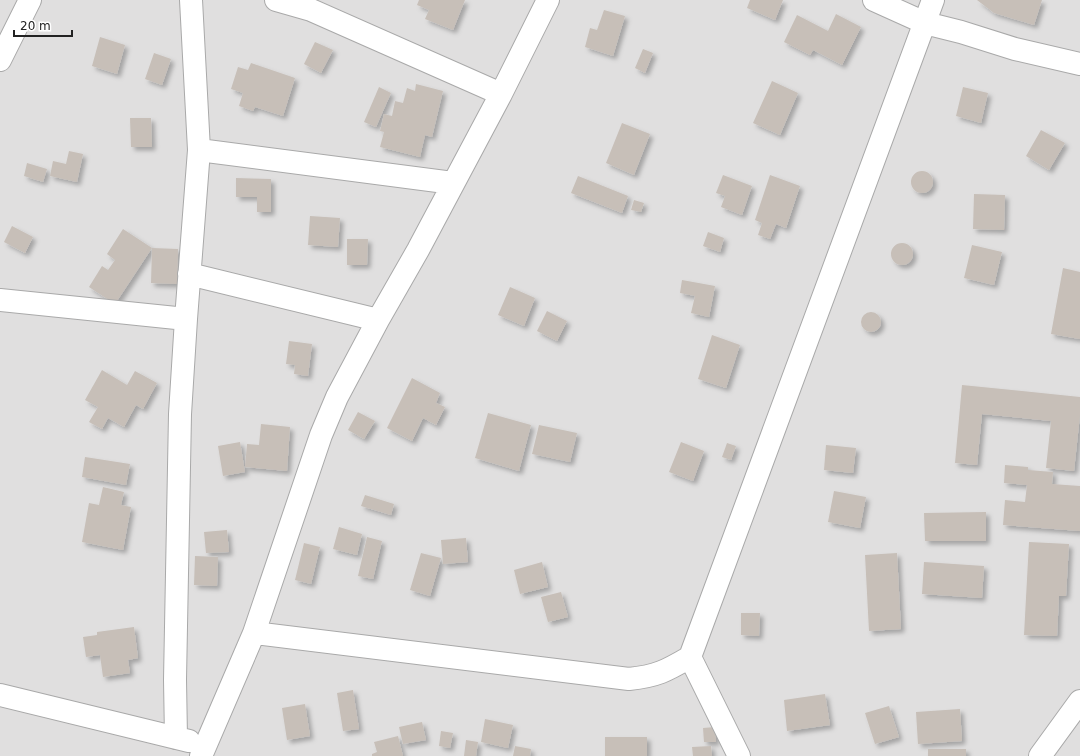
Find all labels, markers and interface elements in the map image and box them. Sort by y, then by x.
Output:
scale bar [14,12,72,38]
text: 20 m [20,19,51,33]

